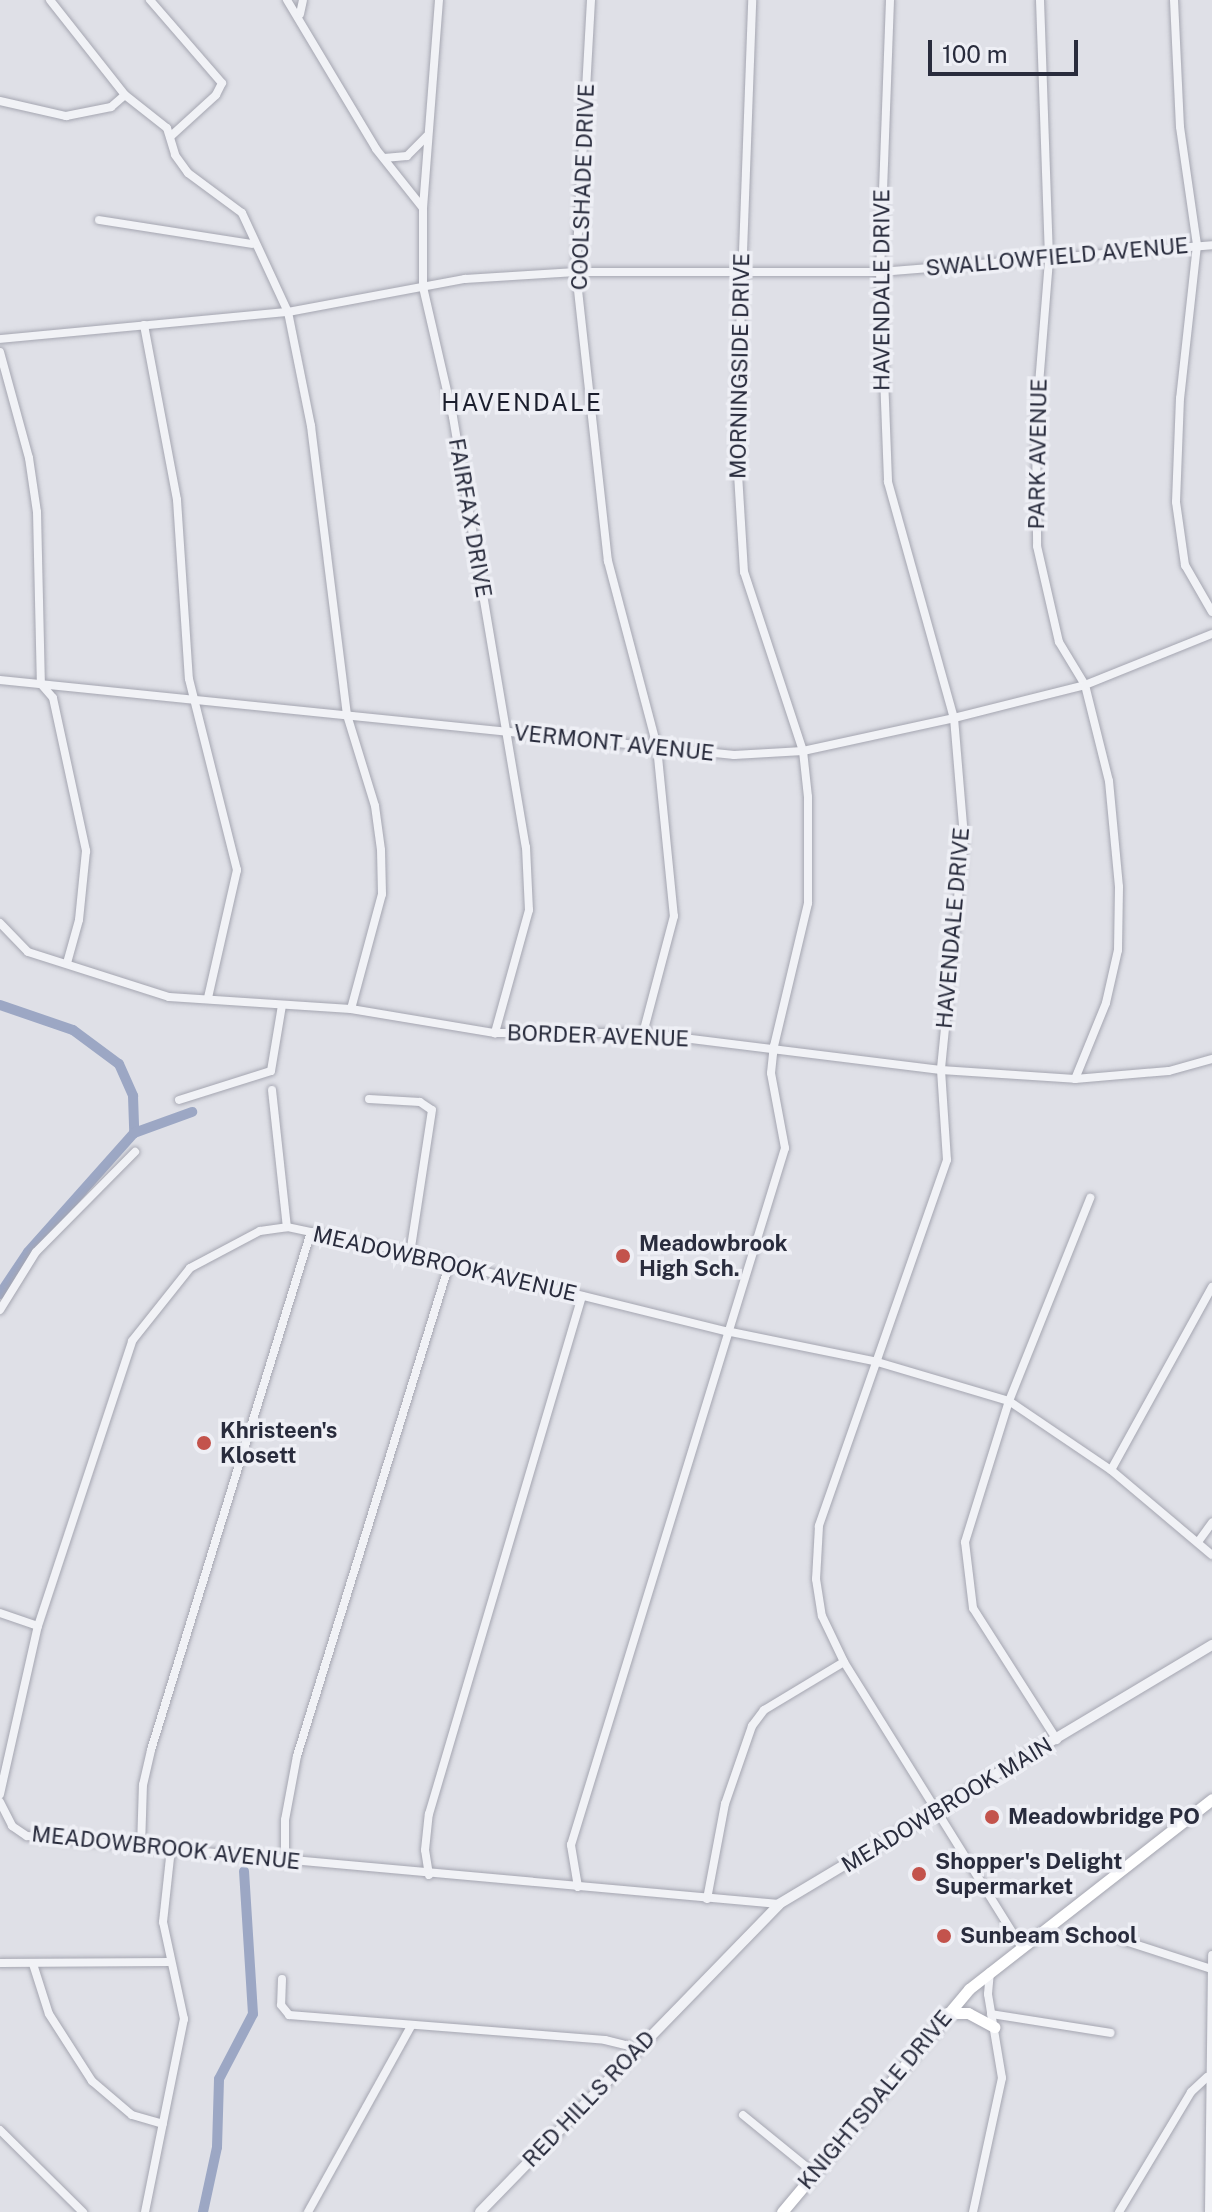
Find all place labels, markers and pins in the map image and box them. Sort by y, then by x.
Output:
place label: Meadowbrook High Sch. [639,1230,788,1282]
marker: Meadowbrook High Sch. [614,1247,632,1265]
place label: Khristeen's Klosett [220,1417,337,1468]
marker: Khristeen's Klosett [195,1434,213,1452]
place label: Meadowbridge PO [1008,1804,1200,1830]
marker: Meadowbridge PO [983,1808,1001,1826]
place label: Shopper's Delight Supermarket [935,1848,1123,1900]
marker: Shopper's Delight Supermarket [910,1865,928,1883]
place label: Sunbeam School [960,1923,1137,1949]
marker: Sunbeam School [935,1927,953,1945]

